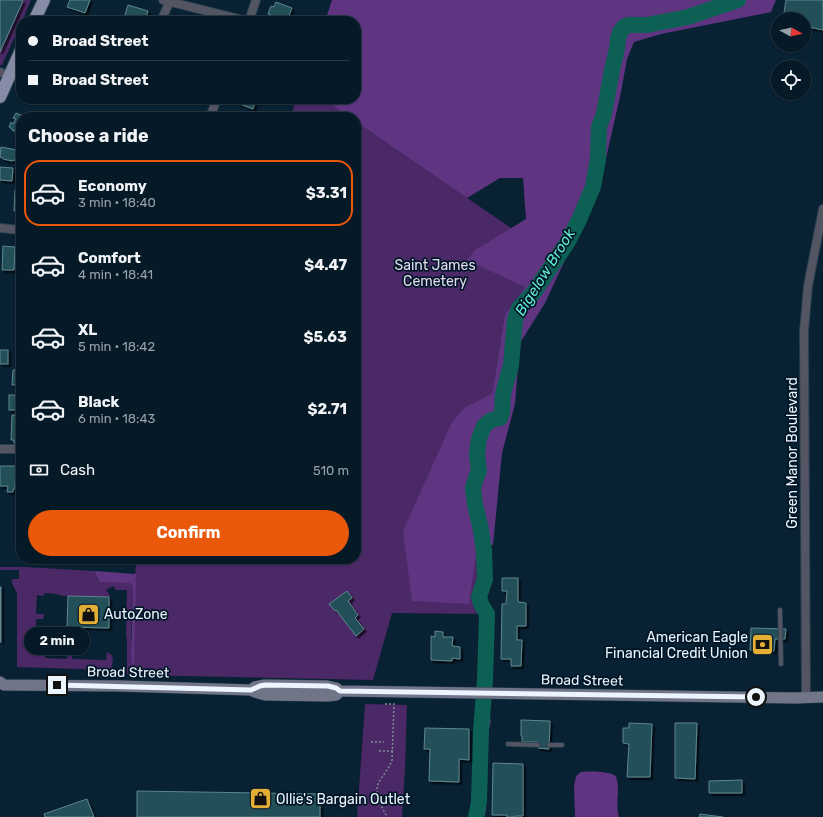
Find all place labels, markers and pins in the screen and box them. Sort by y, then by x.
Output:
shop icon: AutoZone [75,601,101,627]
place label: AutoZone [104,606,168,623]
place label: American Eagle Financial Credit Union [605,629,748,662]
bank icon: American Eagle Financial Credit Union [750,632,776,658]
shop icon: Ollie's Bargain Outlet [248,786,274,812]
place label: Ollie's Bargain Outlet [276,791,411,808]

